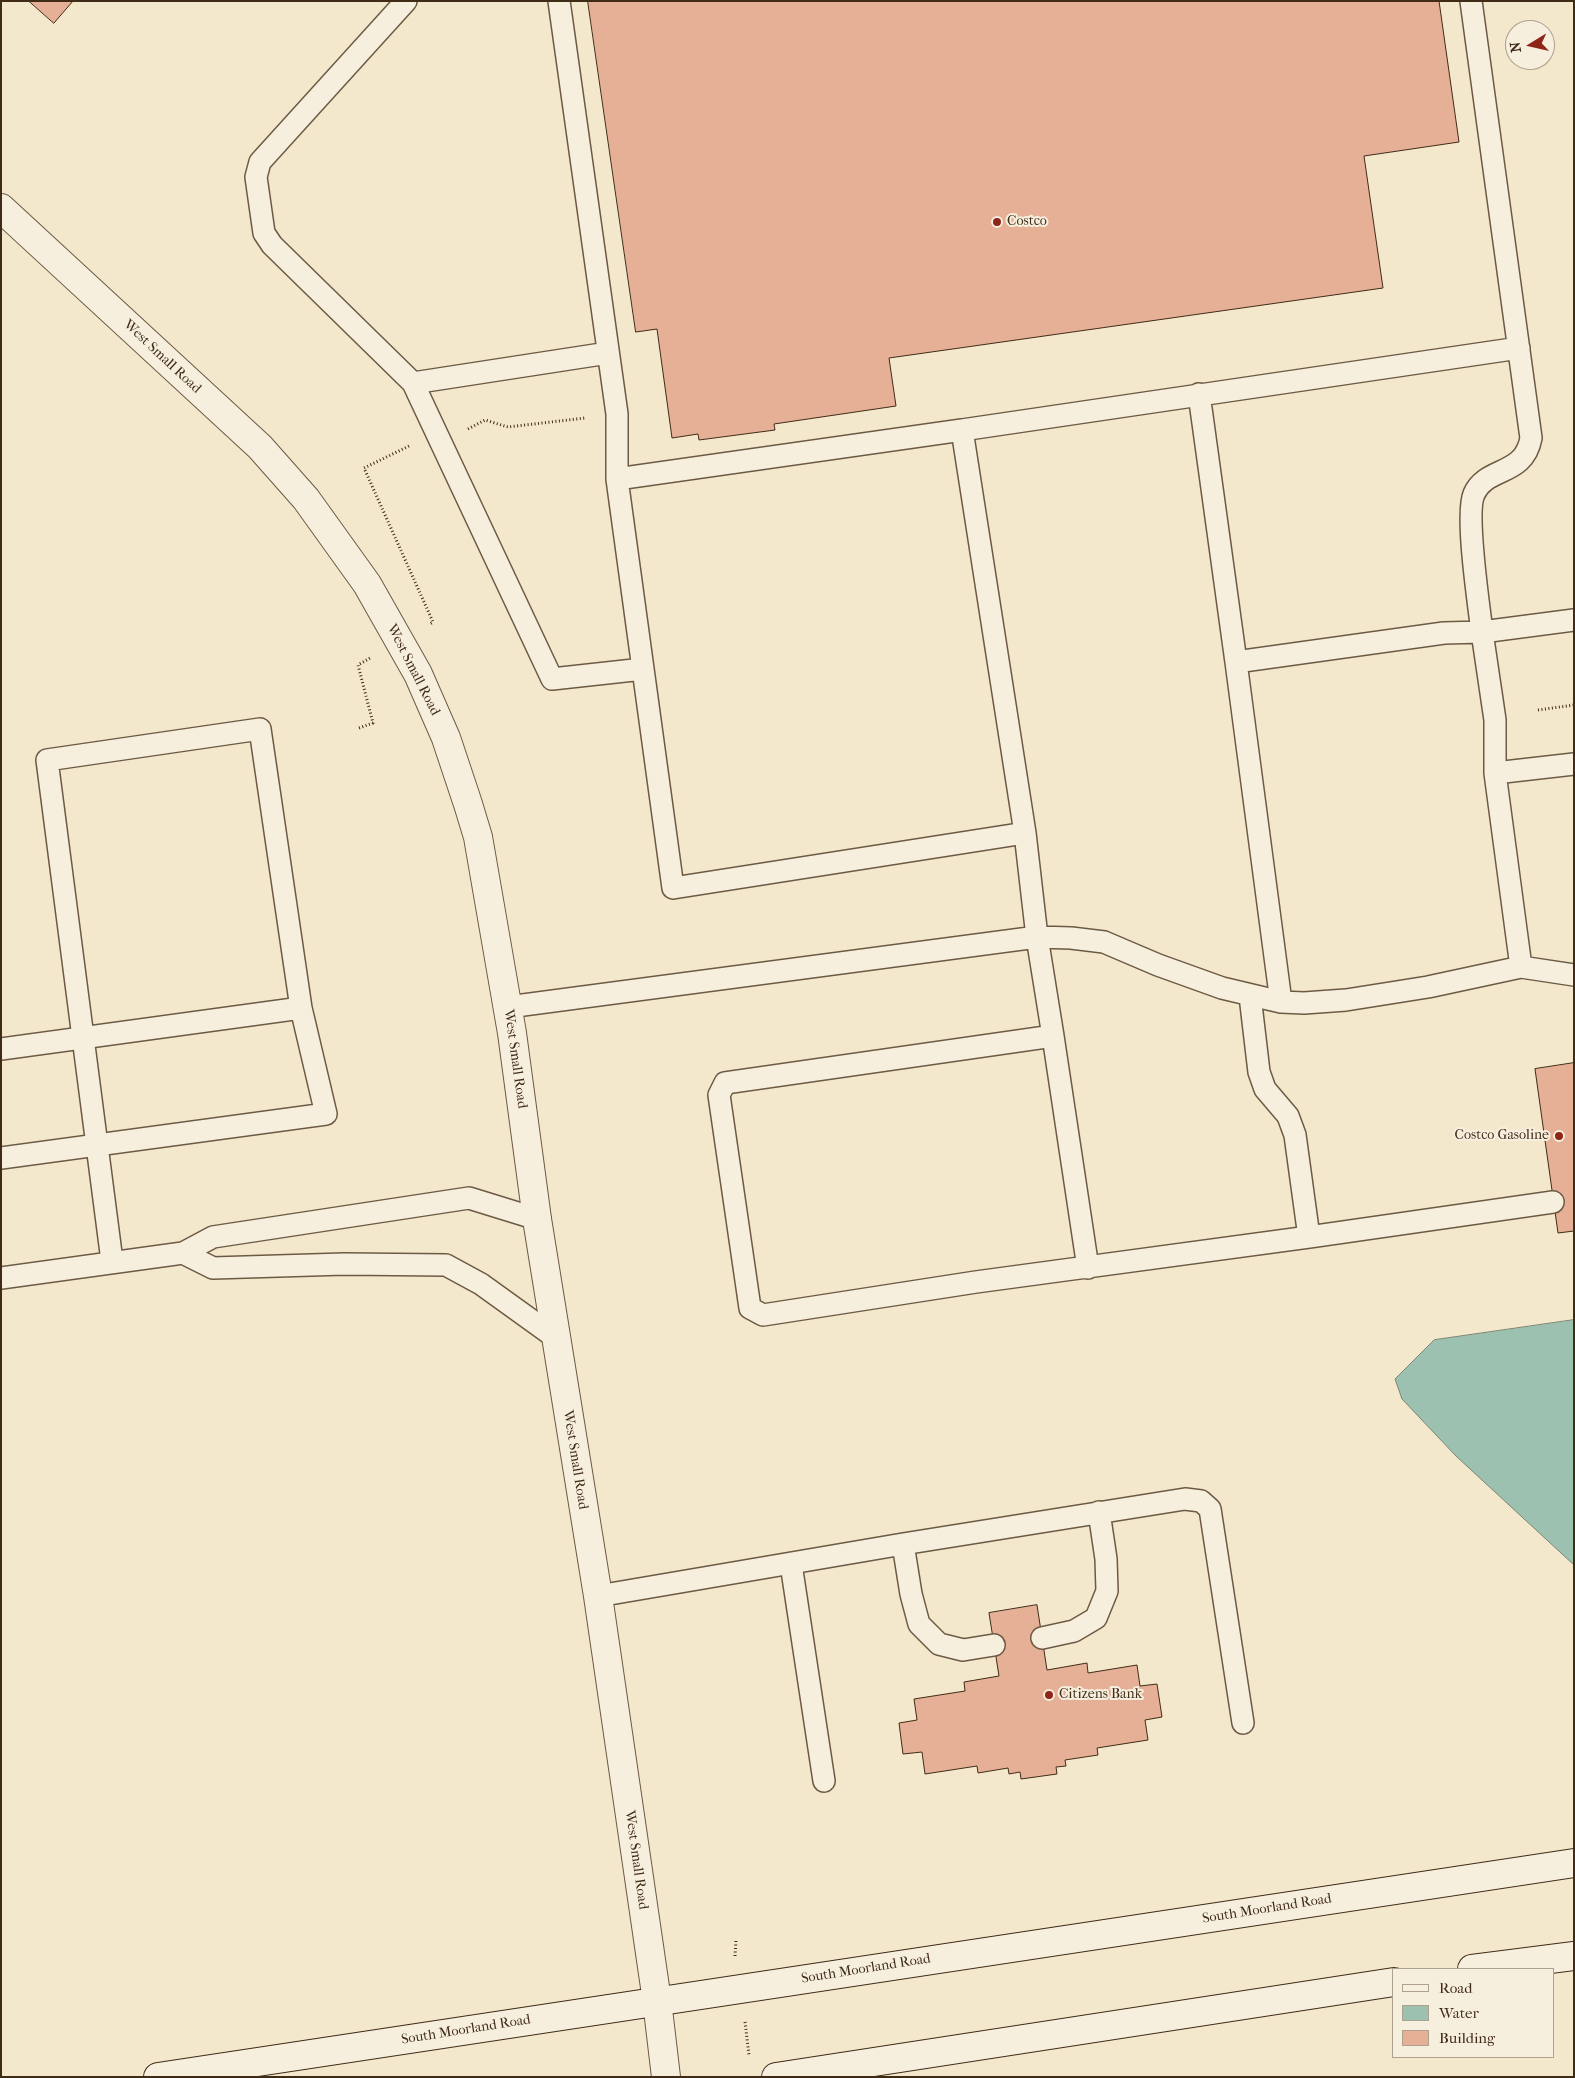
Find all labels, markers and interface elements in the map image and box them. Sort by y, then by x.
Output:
north arrow [1505,20,1555,70]
text: N [1506,41,1525,54]
place label: Costco [1007,214,1047,230]
marker: Costco [991,216,1003,228]
street label: West Small Road [120,317,204,397]
street label: West Small Road [383,622,443,718]
street label: West Small Road [500,1008,530,1110]
place label: Costco Gasoline [1454,1128,1549,1144]
marker: Costco Gasoline [1553,1130,1565,1142]
street label: West Small Road [559,1409,591,1511]
place label: Citizens Bank [1059,1687,1142,1703]
marker: Citizens Bank [1043,1689,1055,1701]
street label: West Small Road [621,1809,651,1911]
street label: South Moorland Road [1201,1890,1333,1928]
street label: South Moorland Road [800,1950,932,1988]
legend [1392,1968,1555,2058]
text: Road [1439,1979,1472,1997]
text: Water [1439,2004,1479,2022]
street label: South Moorland Road [400,2011,532,2049]
text: Building [1439,2029,1495,2047]

